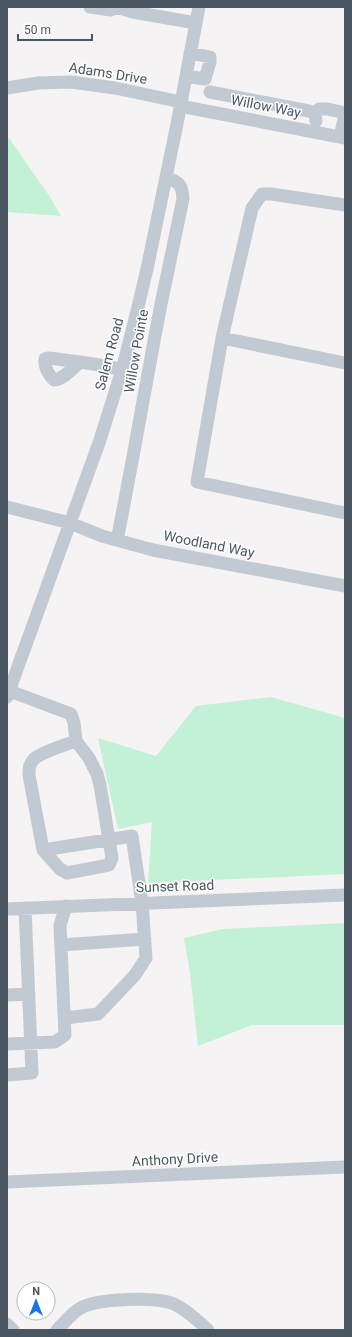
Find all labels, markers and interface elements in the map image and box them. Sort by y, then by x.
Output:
scale bar [18,16,92,42]
text: 50 m [24,23,51,37]
street label: Adams Drive [68,59,148,87]
street label: Willow Way [230,91,303,121]
street label: Willow Pointe [121,308,151,394]
street label: Salem Road [92,316,126,392]
street label: Woodland Way [162,527,256,561]
street label: Sunset Road [135,877,215,895]
street label: Anthony Drive [131,1149,219,1169]
north arrow [16,1281,56,1321]
text: N [32,1285,40,1298]

